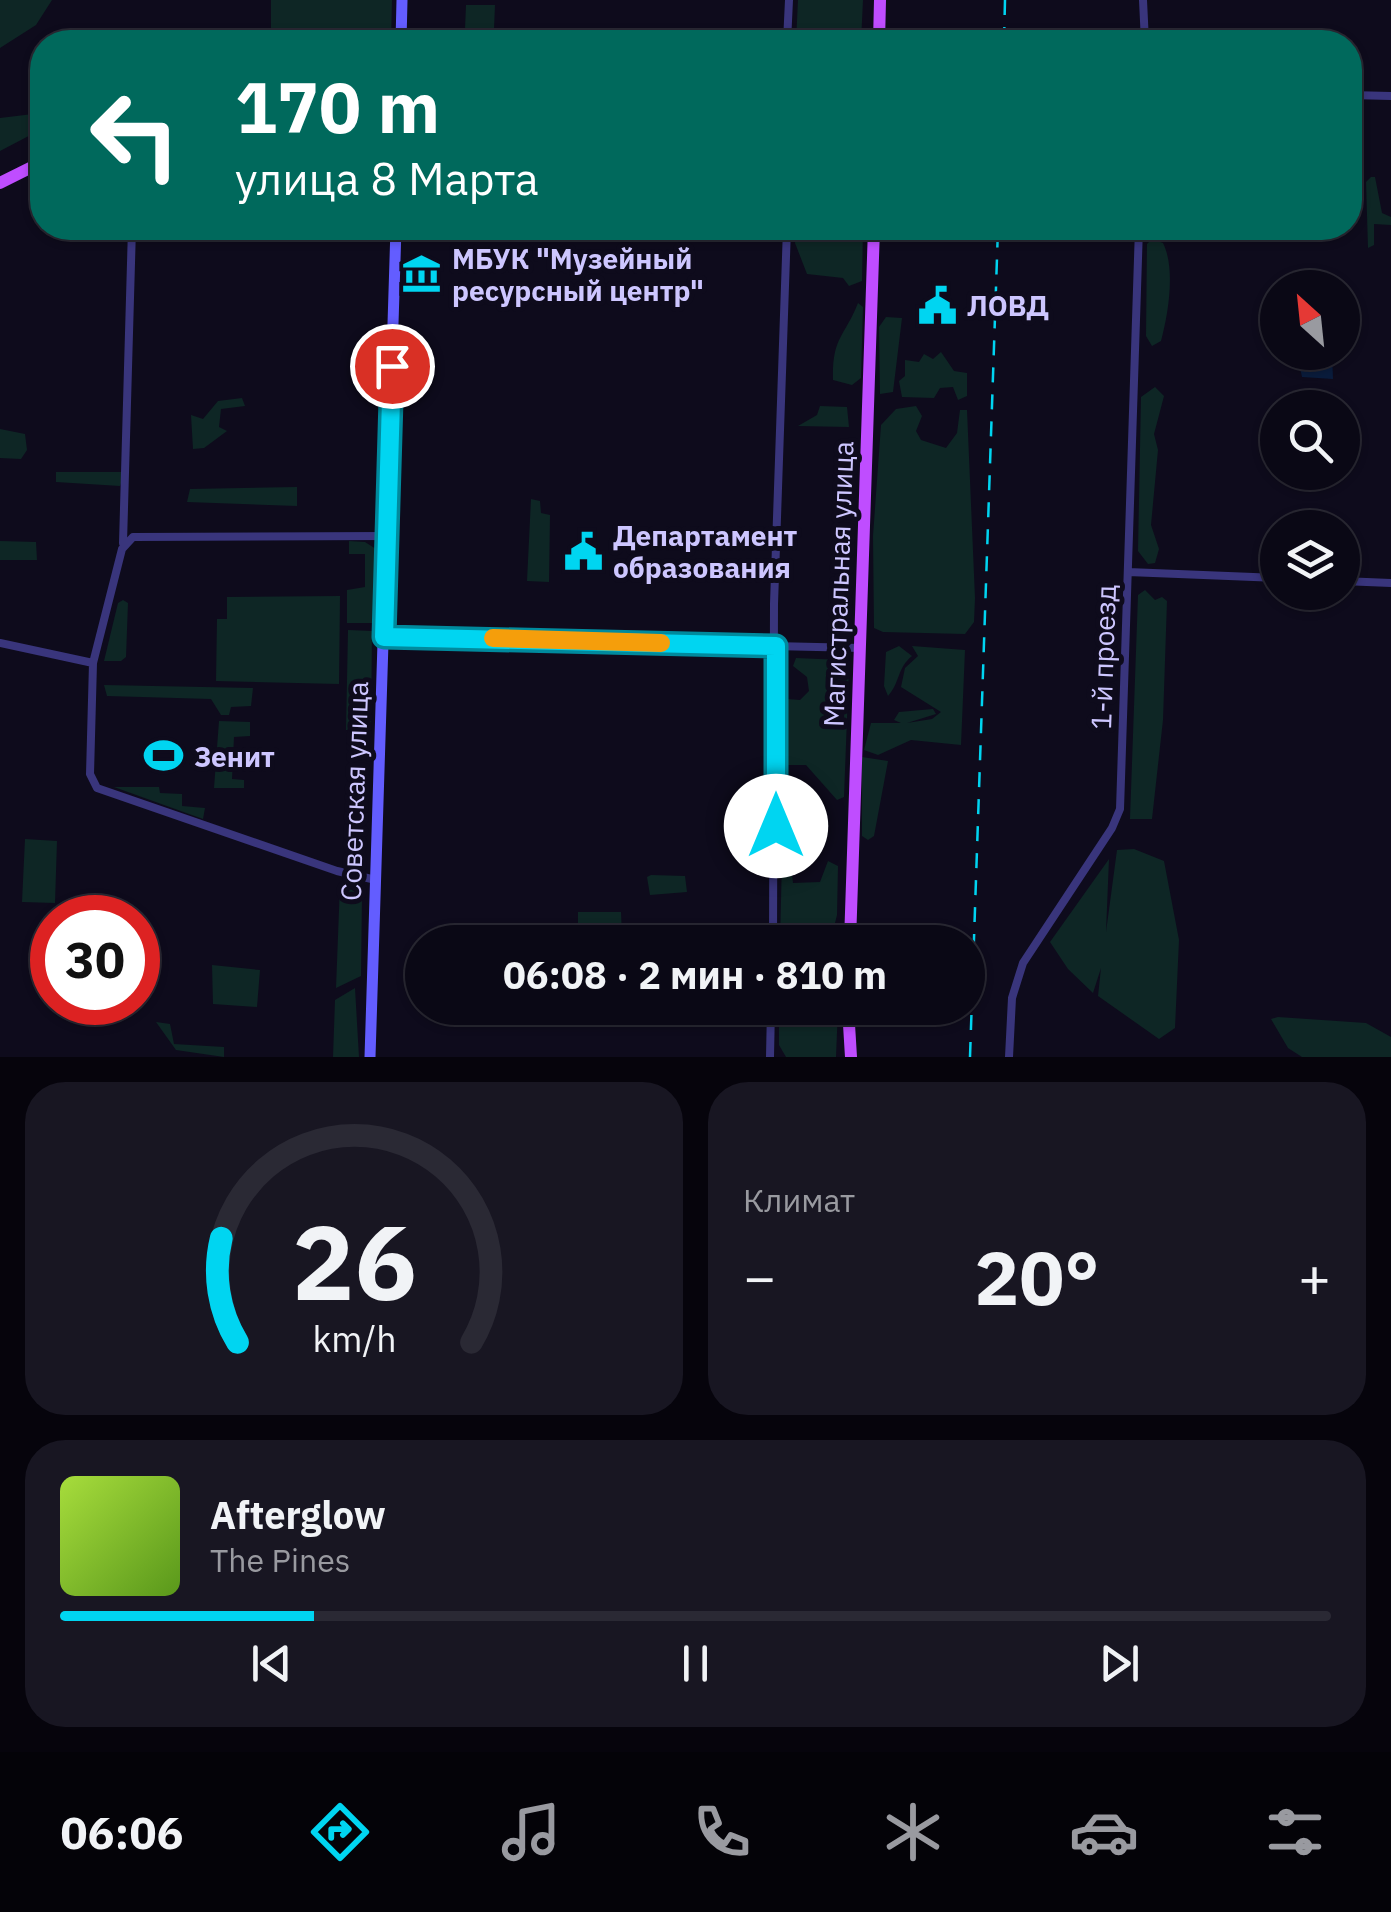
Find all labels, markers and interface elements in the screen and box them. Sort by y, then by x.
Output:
text: 170 m [235,61,440,152]
icon: left [70,70,200,200]
text: улица 8 Марта [235,149,539,207]
place label: МБУК "Музейный ресурсный центр" [452,240,704,309]
museum icon: МБУК "Музейный ресурсный центр" [401,253,443,295]
north arrow [1260,270,1360,370]
map controls [1260,270,1360,610]
public building icon: ЛОВД [916,284,958,326]
place label: ЛОВД [967,287,1049,324]
pin [350,324,435,409]
icon: arrive [365,339,420,394]
button: search [1260,390,1360,490]
street label: Магистральная улица [815,440,861,728]
button: layers [1260,510,1360,610]
place label: Департамент образования [613,517,798,586]
public building icon: Департамент образования [562,530,604,572]
street label: 1-й проезд [1082,584,1124,730]
street label: Советская улица [332,680,376,902]
sports icon: Зенит [143,735,185,777]
place label: Зенит [194,738,275,775]
position arrow [724,774,828,878]
speed limit sign: 30 [30,895,160,1025]
text: 06:08 · 2 мин · 810 m [503,950,887,999]
text: Климат [743,1179,855,1221]
text: 26 [292,1193,416,1329]
text: 20° [974,1228,1100,1326]
text: − [743,1241,776,1312]
text: + [1298,1241,1331,1312]
text: km/h [312,1315,396,1362]
text: Afterglow [210,1490,386,1539]
text: The Pines [210,1539,350,1581]
icon: previous [244,1636,299,1691]
icon: pause [668,1636,723,1691]
icon: next [1092,1636,1147,1691]
icon: directions [305,1797,375,1867]
icon: music [496,1797,566,1867]
icon: phone [687,1797,757,1867]
icon: climate [878,1797,948,1867]
icon: car [1069,1797,1139,1867]
icon: filters [1260,1797,1330,1867]
text: 06:06 [61,1803,183,1861]

